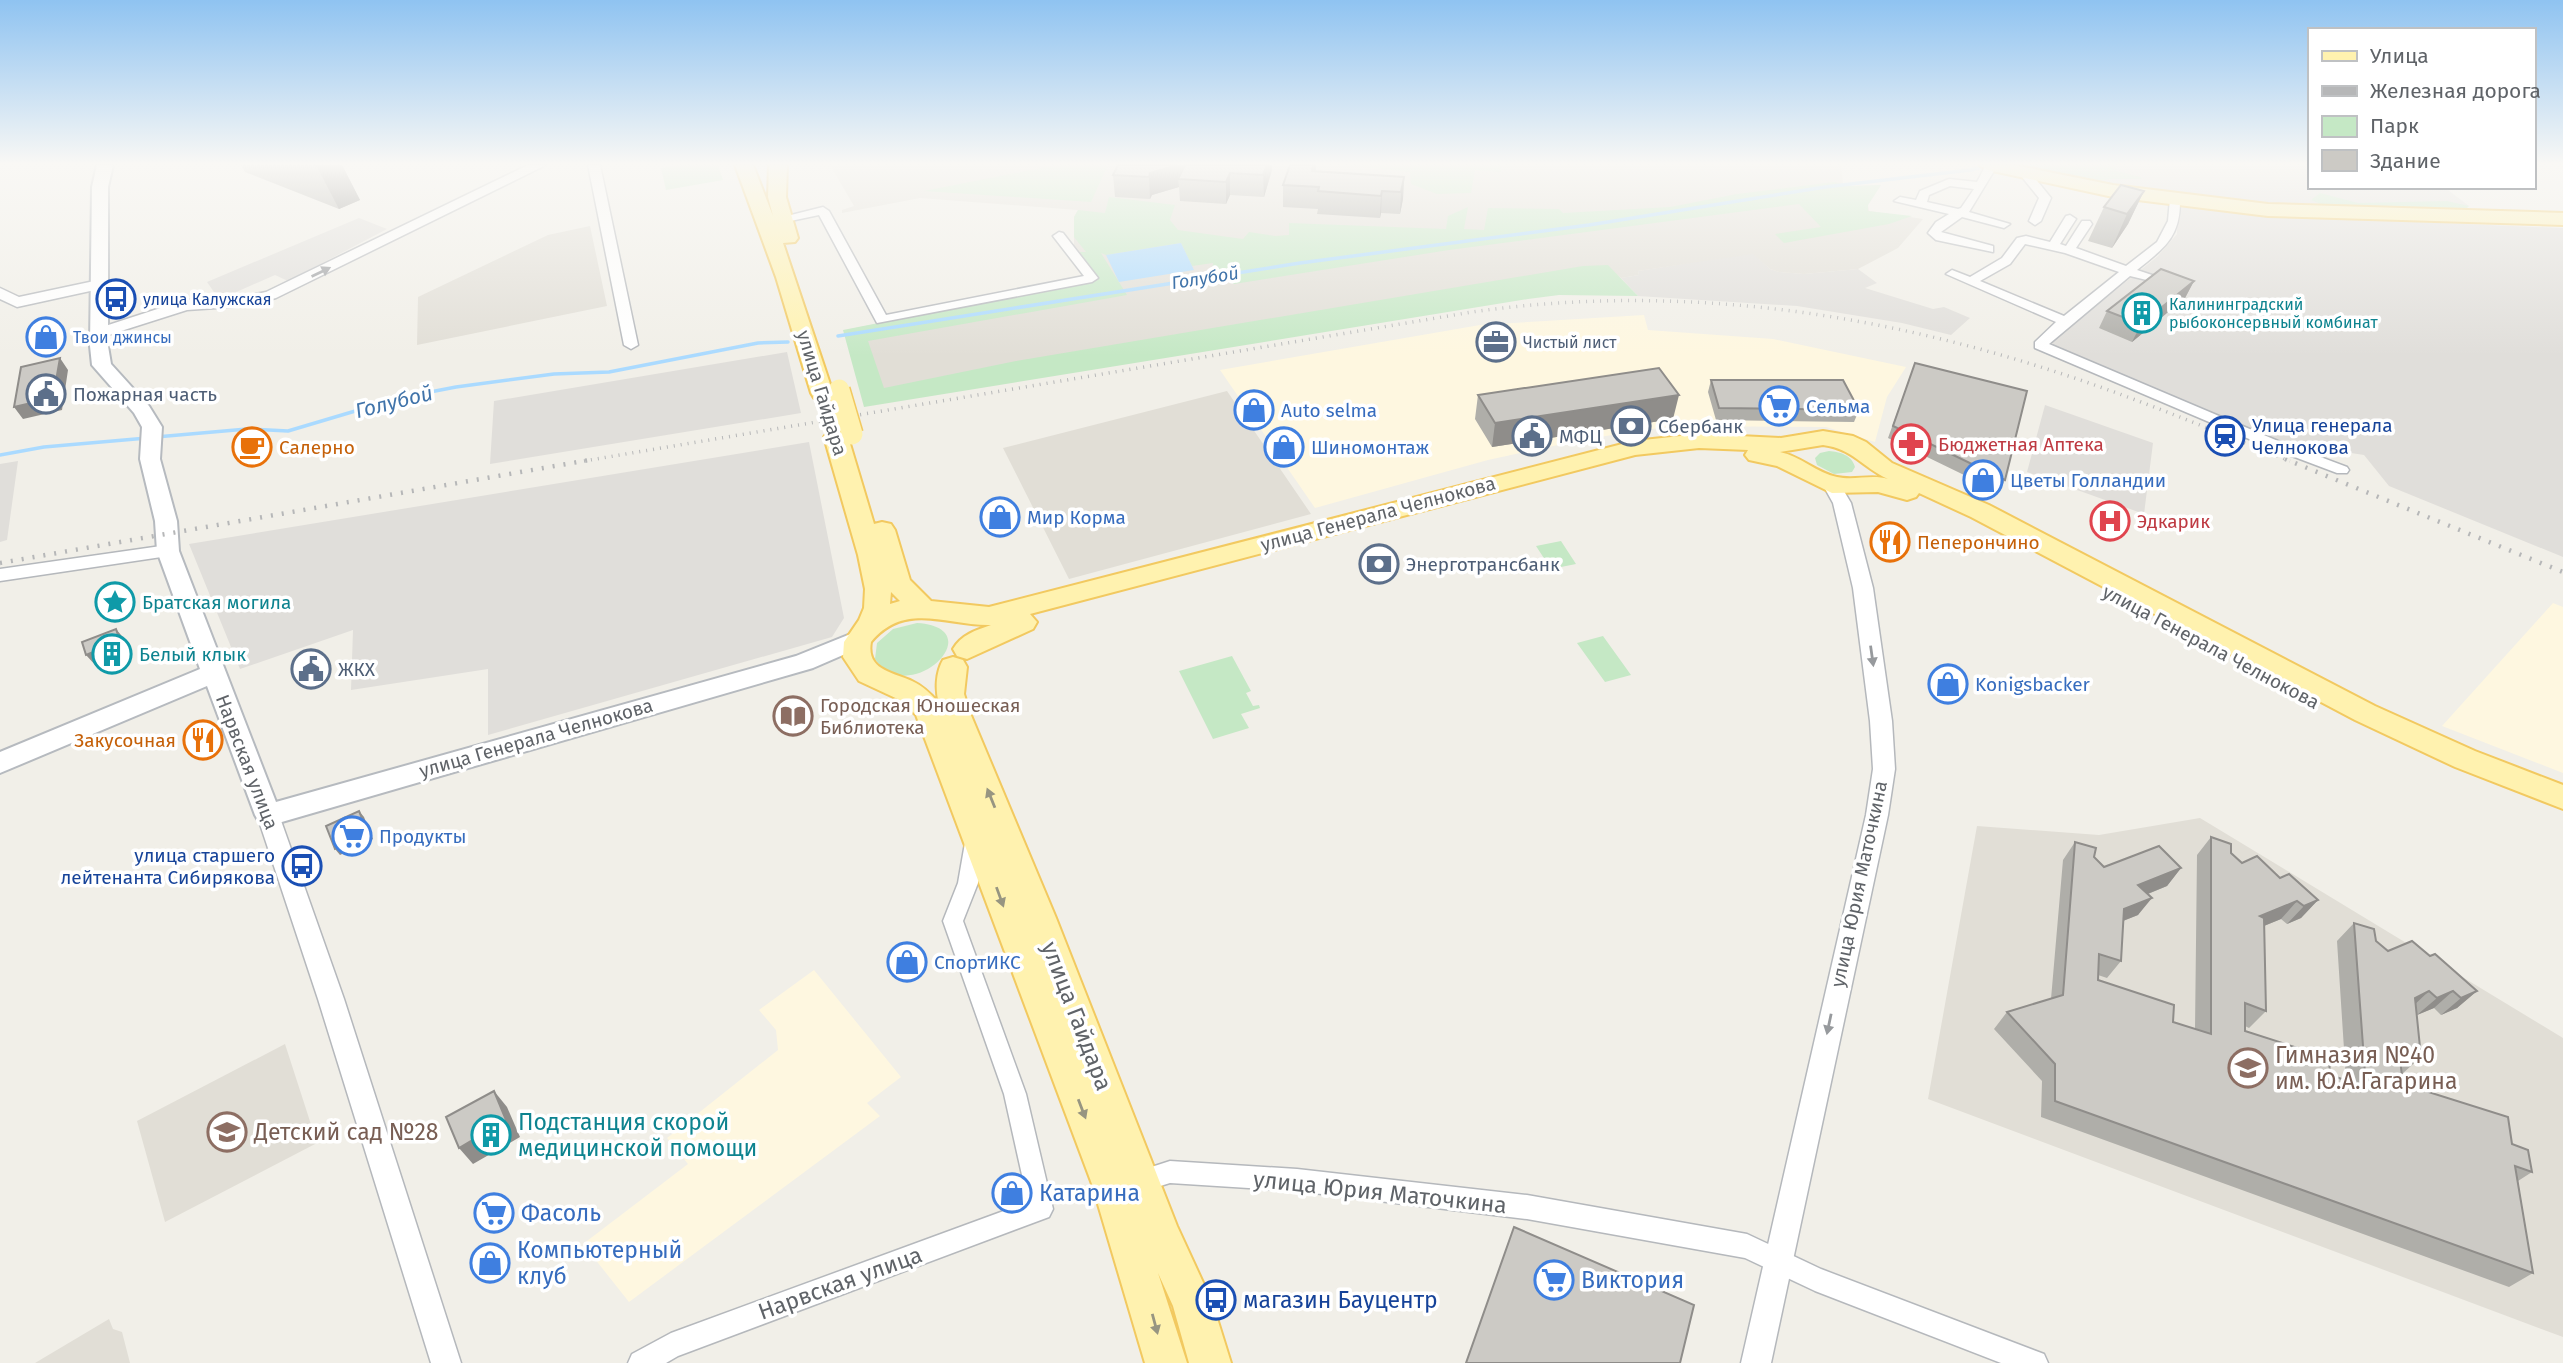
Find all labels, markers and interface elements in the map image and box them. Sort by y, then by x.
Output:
legend [2308,28,2535,189]
text: Улица [2370,43,2429,69]
text: Железная дорога [2370,78,2541,104]
text: Парк [2370,113,2419,139]
text: Здание [2370,148,2441,174]
water label: Голубой [1170,262,1240,294]
one-way arrow [311,266,331,278]
bus stop icon: улица Калужская [95,278,137,320]
place label: улица Калужская [143,290,272,309]
building icon: Калининградский рыбоконсервный комбинат [2121,292,2163,334]
place label: Калининградский рыбоконсервный комбинат [2169,295,2378,332]
shop icon: Твои джинсы [25,316,67,358]
office icon: Чистый лист [1475,321,1517,363]
place label: Твои джинсы [73,328,172,347]
street label: улица Гайдара [792,328,852,458]
place label: Чистый лист [1523,333,1617,352]
public building icon: Пожарная часть [25,373,67,415]
water label: Голубой [353,380,435,424]
place label: Пожарная часть [73,383,217,406]
supermarket icon: Сельма [1758,385,1800,427]
shop icon: Auto selma [1233,389,1275,431]
place label: Сельма [1806,395,1870,418]
place label: Auto selma [1281,399,1377,422]
bank icon: Сбербанк [1610,405,1652,447]
place label: Улица генерала Челнокова [2252,414,2393,459]
public building icon: МФЦ [1511,415,1553,457]
place label: Сбербанк [1658,415,1743,438]
station icon: Улица генерала Челнокова [2204,415,2246,457]
pharmacy icon: Бюджетная Аптека [1890,423,1932,465]
place label: МФЦ [1559,425,1602,448]
cafe icon: Салерно [231,426,273,468]
shop icon: Шиномонтаж [1263,426,1305,468]
place label: Бюджетная Аптека [1938,433,2104,456]
place label: Салерно [279,436,355,459]
place label: Шиномонтаж [1311,436,1430,459]
shop icon: Цветы Голландии [1962,459,2004,501]
place label: Цветы Голландии [2010,469,2166,492]
street label: улица Генерала Челнокова [1258,472,1498,556]
shop icon: Мир Корма [979,496,1021,538]
hospital icon: Эдкарик [2089,500,2131,542]
place label: Мир Корма [1027,506,1126,529]
place label: Эдкарик [2137,510,2210,533]
restaurant icon: Пеперончино [1869,521,1911,563]
place label: Пеперончино [1917,531,2040,554]
bank icon: Энерготрансбанк [1358,543,1400,585]
place label: Энерготрансбанк [1406,553,1560,576]
street label: улица Генерала Челнокова [2099,580,2323,714]
place icon: Братская могила [94,581,136,623]
place label: Братская могила [142,591,291,614]
building icon: Белый клык [91,633,133,675]
place label: Белый клык [139,643,246,666]
one-way arrow [1867,645,1878,667]
public building icon: ЖКХ [290,648,332,690]
place label: ЖКХ [338,658,376,681]
shop icon: Konigsbacker [1927,663,1969,705]
place label: Konigsbacker [1975,673,2091,696]
street label: Нарвская улица [211,691,283,833]
street label: улица Генерала Челнокова [416,694,656,782]
place label: Городская Юношеская Библиотека [820,694,1021,739]
library icon: Городская Юношеская Библиотека [772,695,814,737]
restaurant icon: Закусочная [182,719,224,761]
place label: Закусочная [74,729,176,752]
street label: улица Юрия Маточкина [1826,779,1892,989]
one-way arrow [985,788,996,809]
supermarket icon: Продукты [331,815,373,857]
place label: Продукты [379,825,466,848]
place label: улица старшего лейтенанта Сибирякова [60,844,275,889]
bus stop icon: улица старшего лейтенанта Сибирякова [281,845,323,887]
one-way arrow [995,886,1006,907]
street label: улица Гайдара [1036,938,1118,1094]
shop icon: СпортИКС [886,941,928,983]
place label: СпортИКС [934,951,1021,974]
one-way arrow [1824,1013,1835,1035]
place label: Гимназия №40 им. Ю.А.Гагарина [2275,1041,2457,1095]
school or university icon: Гимназия №40 им. Ю.А.Гагарина [2227,1047,2269,1089]
one-way arrow [1076,1098,1087,1119]
place label: Подстанция скорой медицинской помощи [518,1108,757,1162]
school or university icon: Детский сад №28 [206,1111,248,1153]
building icon: Подстанция скорой медицинской помощи [470,1114,512,1156]
place label: Детский сад №28 [253,1118,439,1146]
street label: улица Юрия Маточкина [1252,1165,1508,1219]
shop icon: Катарина [991,1172,1033,1214]
place label: Катарина [1039,1179,1140,1207]
supermarket icon: Фасоль [473,1192,515,1234]
place label: Фасоль [521,1199,601,1227]
place label: Компьютерный клуб [517,1236,682,1290]
street label: Нарвская улица [754,1240,926,1326]
shop icon: Компьютерный клуб [469,1242,511,1284]
supermarket icon: Виктория [1533,1259,1575,1301]
place label: Виктория [1581,1266,1684,1294]
bus stop icon: магазин Бауцентр [1195,1279,1237,1321]
place label: магазин Бауцентр [1243,1286,1438,1314]
one-way arrow [1151,1314,1161,1335]

